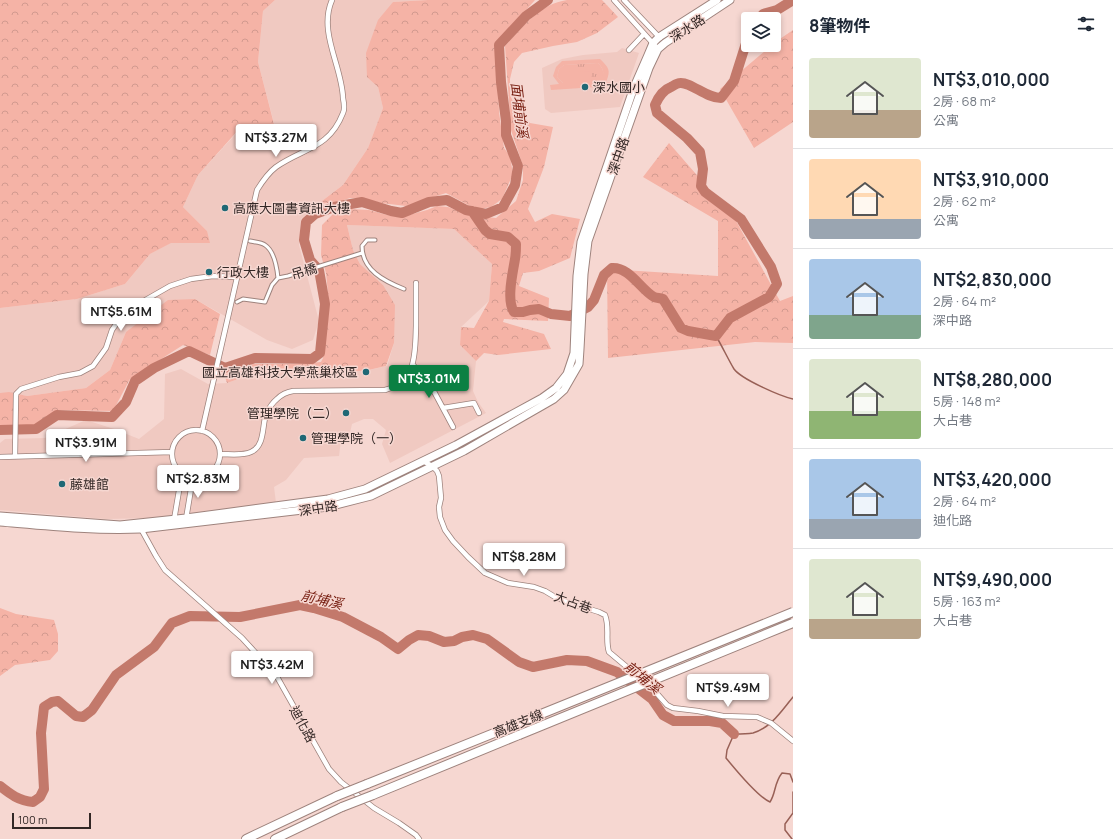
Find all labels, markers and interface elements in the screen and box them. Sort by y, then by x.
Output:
street label: 深水路 [666,10,708,46]
map controls [741,12,781,52]
button: layers [741,12,781,52]
icon: filters [1075,13,1097,35]
text: 8筆物件 [809,14,870,37]
text: NT$3,010,000 [933,68,1050,91]
icon: home [841,74,889,122]
place label: 深水國小 [593,78,645,96]
water label: 面埔前溪 [507,81,533,141]
marker: 深水國小 [580,82,590,92]
text: 2房 · 68 m² [933,92,996,110]
text: 公寓 [933,111,959,129]
pin: NT$3.27M [235,124,317,158]
text: NT$3.27M [245,128,307,146]
street label: 深中路 [603,135,633,177]
text: NT$3,910,000 [933,168,1049,191]
icon: home [841,175,889,223]
text: 2房 · 62 m² [933,192,996,210]
place label: 高應大圖書資訊大樓 [233,199,350,217]
marker: 高應大圖書資訊大樓 [220,203,230,213]
text: 公寓 [933,211,959,229]
street label: 吊橋 [289,259,319,283]
place label: 行政大樓 [217,263,269,281]
marker: 行政大樓 [204,267,214,277]
text: NT$2,830,000 [933,268,1052,291]
icon: home [841,275,889,323]
text: 2房 · 64 m² [933,292,996,310]
pin: NT$5.61M [80,298,162,332]
text: NT$5.61M [90,302,152,320]
text: 深中路 [933,311,972,329]
place label: 國立高雄科技大學燕巢校區 [202,363,358,381]
pin: NT$3.01M [388,365,470,399]
marker: 國立高雄科技大學燕巢校區 [361,367,371,377]
text: NT$8,280,000 [933,368,1052,391]
text: NT$3.01M [398,369,460,387]
icon: home [841,375,889,423]
text: 5房 · 148 m² [933,392,1001,410]
place label: 管理學院（二） [247,404,338,422]
marker: 管理學院（二） [341,408,351,418]
text: 大占巷 [933,411,972,429]
pin: NT$3.91M [45,429,127,463]
place label: 管理學院（一） [311,429,402,447]
text: NT$3.91M [55,433,117,451]
marker: 管理學院（一） [298,433,308,443]
pin: NT$2.83M [157,465,239,499]
text: NT$3,420,000 [933,468,1052,491]
text: NT$2.83M [166,469,230,487]
place label: 藤雄館 [70,475,109,493]
icon: home [841,475,889,523]
marker: 藤雄館 [57,479,67,489]
text: 2房 · 64 m² [933,492,996,510]
street label: 深中路 [297,496,339,520]
text: 迪化路 [933,511,972,529]
pin: NT$8.28M [483,543,565,577]
text: NT$8.28M [492,547,556,565]
text: NT$9,490,000 [933,568,1052,591]
icon: home [841,575,889,623]
water label: 前埔溪 [299,585,347,613]
street label: 大占巷 [552,587,594,617]
text: 5房 · 163 m² [933,592,1001,610]
text: 大占巷 [933,611,972,629]
pin: NT$3.42M [231,651,313,685]
text: NT$3.42M [240,655,304,673]
water label: 前埔溪 [621,656,667,699]
pin: NT$9.49M [687,674,769,708]
text: NT$9.49M [696,678,760,696]
street label: 迪化路 [286,703,320,745]
street label: 高雄支線 [491,705,545,741]
scale bar [12,811,91,830]
text: 100 m [18,812,47,827]

